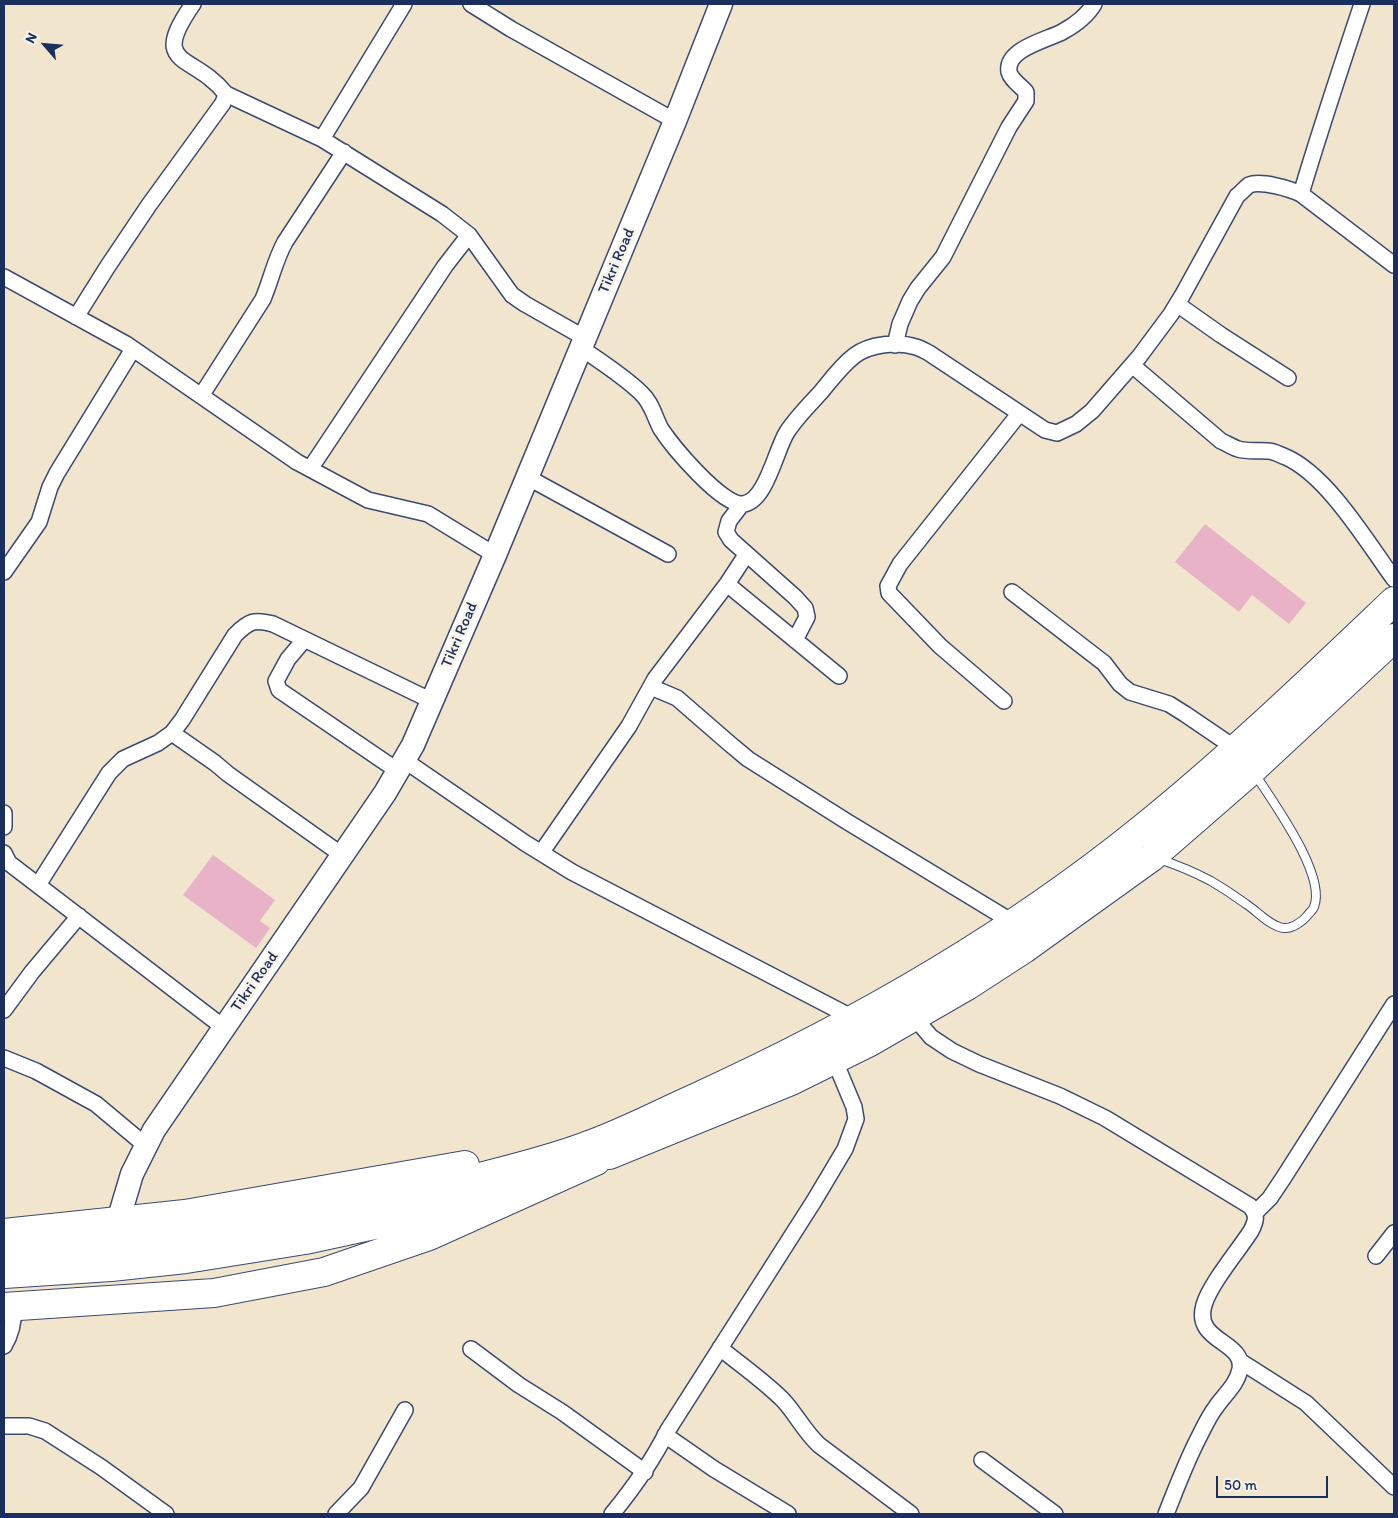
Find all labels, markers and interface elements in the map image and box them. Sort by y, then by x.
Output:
north arrow [20,20,70,70]
text: N [21,30,41,46]
street label: Tikri Road [595,225,639,297]
street label: Tikri Road [438,599,482,671]
street label: Tikri Road [227,948,283,1016]
scale bar [1218,1466,1330,1498]
text: 50 m [1224,1476,1257,1494]

